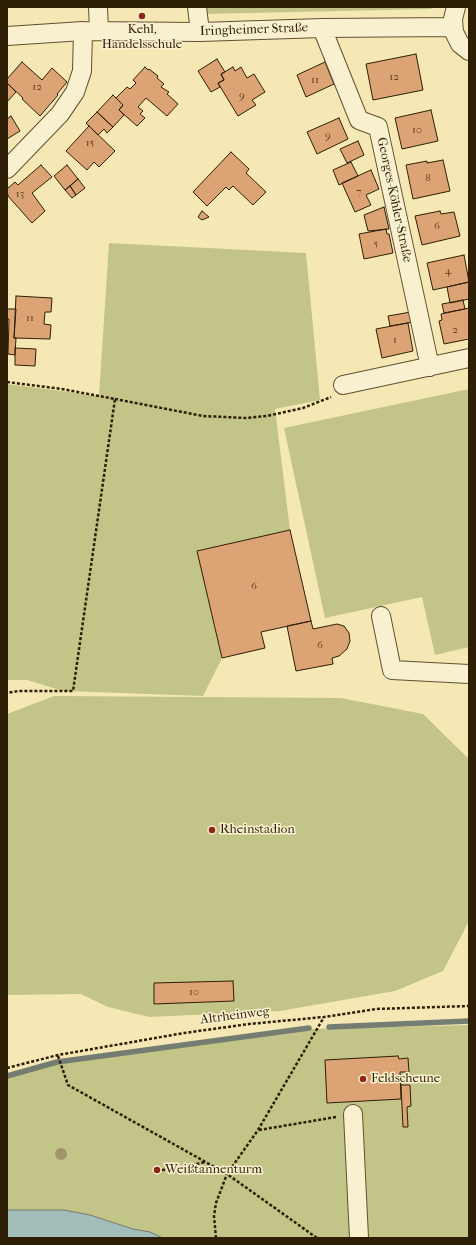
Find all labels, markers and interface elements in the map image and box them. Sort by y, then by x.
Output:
marker: Kehl, Handelsschule [137,11,147,21]
street label: Iringheimer Straße [200,20,308,40]
place label: Kehl, Handelsschule [102,22,182,53]
house number: 12 [389,70,399,84]
house number: 11 [311,73,319,87]
house number: 12 [32,80,42,94]
house number: 9 [239,89,245,103]
house number: 10 [412,123,422,137]
house number: 9 [325,129,331,143]
house number: 15 [86,136,94,150]
street label: Georges-Köhler-Straße [373,136,415,264]
house number: 8 [425,171,431,185]
house number: 7 [356,185,362,199]
house number: 13 [16,187,24,201]
house number: 6 [434,219,440,233]
house number: 5 [374,237,378,251]
house number: 4 [445,264,451,278]
house number: 11 [26,311,34,325]
house number: 2 [452,323,458,337]
house number: 1 [393,333,397,347]
house number: 6 [251,579,257,593]
house number: 6 [317,638,323,652]
place label: Rheinstadion [220,822,295,838]
marker: Rheinstadion [207,825,217,835]
house number: 10 [189,985,199,999]
street label: Altrheinweg [200,1004,270,1028]
place label: Feldscheune [371,1071,440,1087]
marker: Feldscheune [358,1074,368,1084]
place label: Weißtannenturm [165,1162,262,1178]
marker: Weißtannenturm [152,1165,162,1175]

